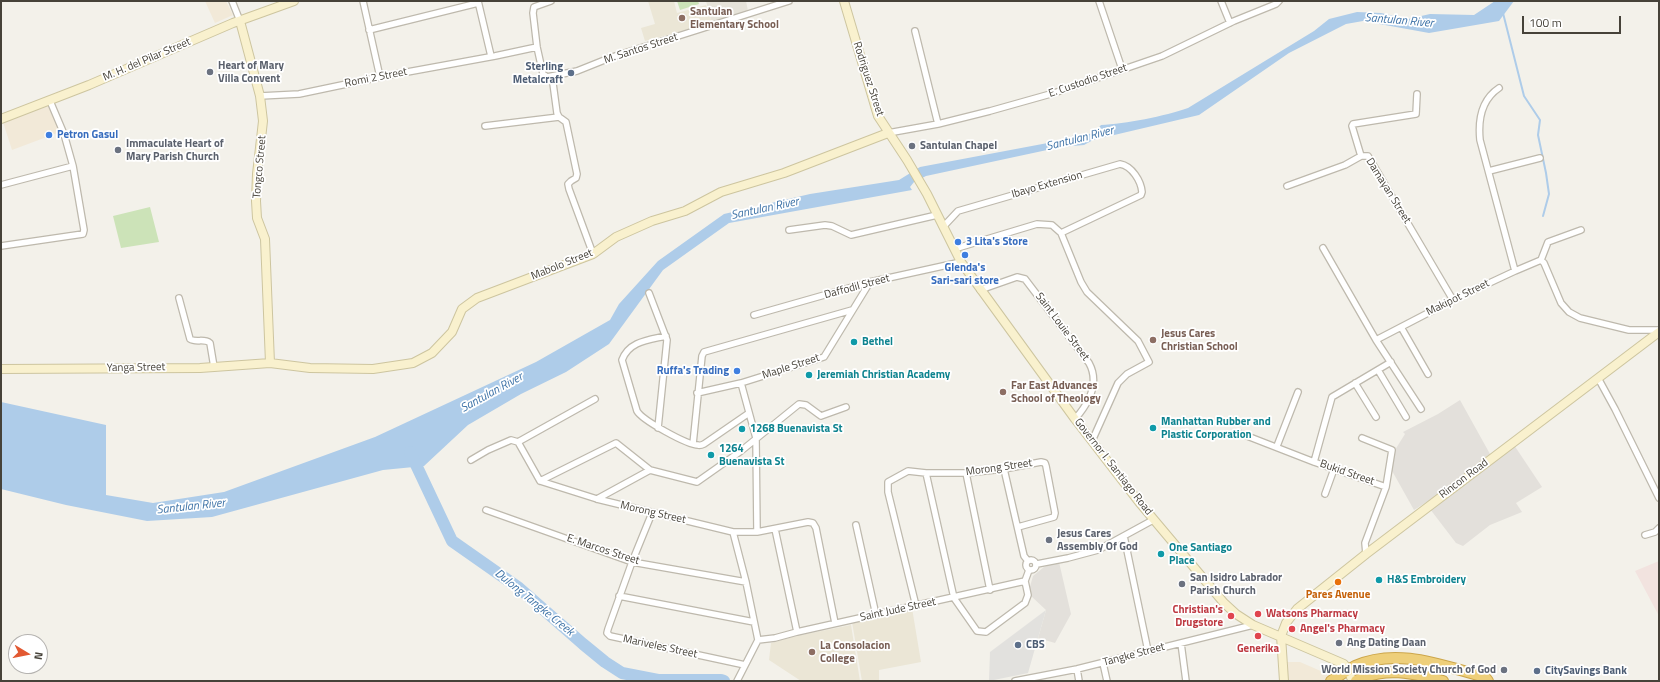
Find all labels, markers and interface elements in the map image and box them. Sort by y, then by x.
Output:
place label: Santulan Elementary School [690,5,779,31]
scale bar [1524,8,1623,34]
water label: Santulan River [1364,11,1434,31]
marker: Santulan Elementary School [677,13,687,23]
text: 100 m [1529,13,1562,32]
street label: M. Santos Street [602,31,680,67]
street label: M. H. del Pilar Street [101,36,193,84]
street label: Rodriguez Street [850,40,886,118]
place label: Heart of Mary Villa Convent [218,59,284,85]
place label: Sterling Metalcraft [513,60,563,86]
street label: E. Custodio Street [1047,61,1129,101]
street label: Romi 2 Street [344,65,408,91]
marker: Heart of Mary Villa Convent [205,67,215,77]
marker: Sterling Metalcraft [566,68,576,78]
water label: Santulan River [1045,124,1115,154]
place label: Petron Gasul [57,128,118,142]
marker: Petron Gasul [44,130,54,140]
street label: Tongco Street [251,135,269,199]
place label: Immaculate Heart of Mary Parish Church [126,137,224,163]
place label: Santulan Chapel [920,139,997,153]
marker: Santulan Chapel [907,141,917,151]
marker: Immaculate Heart of Mary Parish Church [113,145,123,155]
street label: Damayan Street [1363,156,1413,226]
street label: Ibayo Extension [1010,169,1084,201]
water label: Santulan River [730,195,800,223]
place label: 3 Lita's Store [966,235,1028,249]
marker: 3 Lita's Store [953,237,963,247]
street label: Mabolo Street [529,247,595,283]
marker: Glenda's Sari-sari store [960,250,970,260]
place label: Glenda's Sari-sari store [931,261,999,287]
street label: Daffodil Street [823,272,891,302]
street label: Makipot Street [1424,277,1492,319]
street label: Saint Louie Street [1032,290,1092,364]
place label: Jesus Cares Christian School [1161,327,1238,353]
place label: Bethel [862,335,893,349]
marker: Jesus Cares Christian School [1148,335,1158,345]
marker: Bethel [849,337,859,347]
street label: Maple Street [761,352,821,382]
street label: Yanga Street [107,361,165,375]
place label: Ruffa's Trading [657,364,729,378]
marker: Ruffa's Trading [732,366,742,376]
place label: Jeremiah Christian Academy [817,368,950,382]
water label: Santulan River [458,370,526,416]
marker: Jeremiah Christian Academy [804,370,814,380]
place label: Far East Advances School of Theology [1011,379,1101,405]
marker: Far East Advances School of Theology [998,387,1008,397]
place label: Manhattan Rubber and Plastic Corporation [1161,415,1271,441]
street label: Governor I. Santiago Road [1071,416,1155,518]
place label: 1268 Buenavista St [750,422,843,436]
marker: Manhattan Rubber and Plastic Corporation [1148,423,1158,433]
marker: 1268 Buenavista St [737,424,747,434]
place label: 1264 Buenavista St [719,442,785,468]
marker: 1264 Buenavista St [706,450,716,460]
street label: Rincon Road [1437,456,1491,502]
street label: Morong Street [965,457,1033,479]
street label: Bukid Street [1318,457,1376,489]
water label: Santulan River [156,496,226,518]
street label: Morong Street [619,499,687,527]
place label: Jesus Cares Assembly Of God [1057,527,1138,553]
street label: E. Marcos Street [565,532,641,568]
marker: Jesus Cares Assembly Of God [1044,535,1054,545]
place label: One Santiago Place [1169,541,1232,567]
marker: One Santiago Place [1156,549,1166,559]
water label: Dulong Tangke Creek [491,567,577,639]
place label: San Isidro Labrador Parish Church [1190,571,1282,597]
place label: H&S Embroidery [1387,573,1466,587]
marker: H&S Embroidery [1374,575,1384,585]
marker: Pares Avenue [1333,577,1343,587]
marker: San Isidro Labrador Parish Church [1177,579,1187,589]
place label: Pares Avenue [1306,588,1370,602]
street label: Saint Jude Street [859,596,937,624]
place label: Christian's Drugstore [1173,603,1223,629]
place label: Watsons Pharmacy [1266,607,1358,621]
marker: Watsons Pharmacy [1253,609,1263,619]
marker: Christian's Drugstore [1226,611,1236,621]
place label: Angel's Pharmacy [1300,622,1385,636]
marker: Angel's Pharmacy [1287,624,1297,634]
marker: Generika [1253,631,1263,641]
street label: Mariveles Street [622,633,698,661]
north arrow [8,634,48,674]
place label: Ang Dating Daan [1347,636,1426,650]
place label: CBS [1026,638,1045,652]
marker: Ang Dating Daan [1334,638,1344,648]
place label: La Consolacion College [820,639,890,665]
marker: CBS [1013,640,1023,650]
street label: Tangke Street [1102,640,1166,670]
place label: Generika [1237,642,1279,656]
marker: La Consolacion College [807,647,817,657]
text: N [30,651,47,661]
place label: World Mission Society Church of God [1321,663,1496,677]
place label: CitySavings Bank [1545,664,1627,678]
marker: World Mission Society Church of God [1499,665,1509,675]
marker: CitySavings Bank [1532,666,1542,676]

